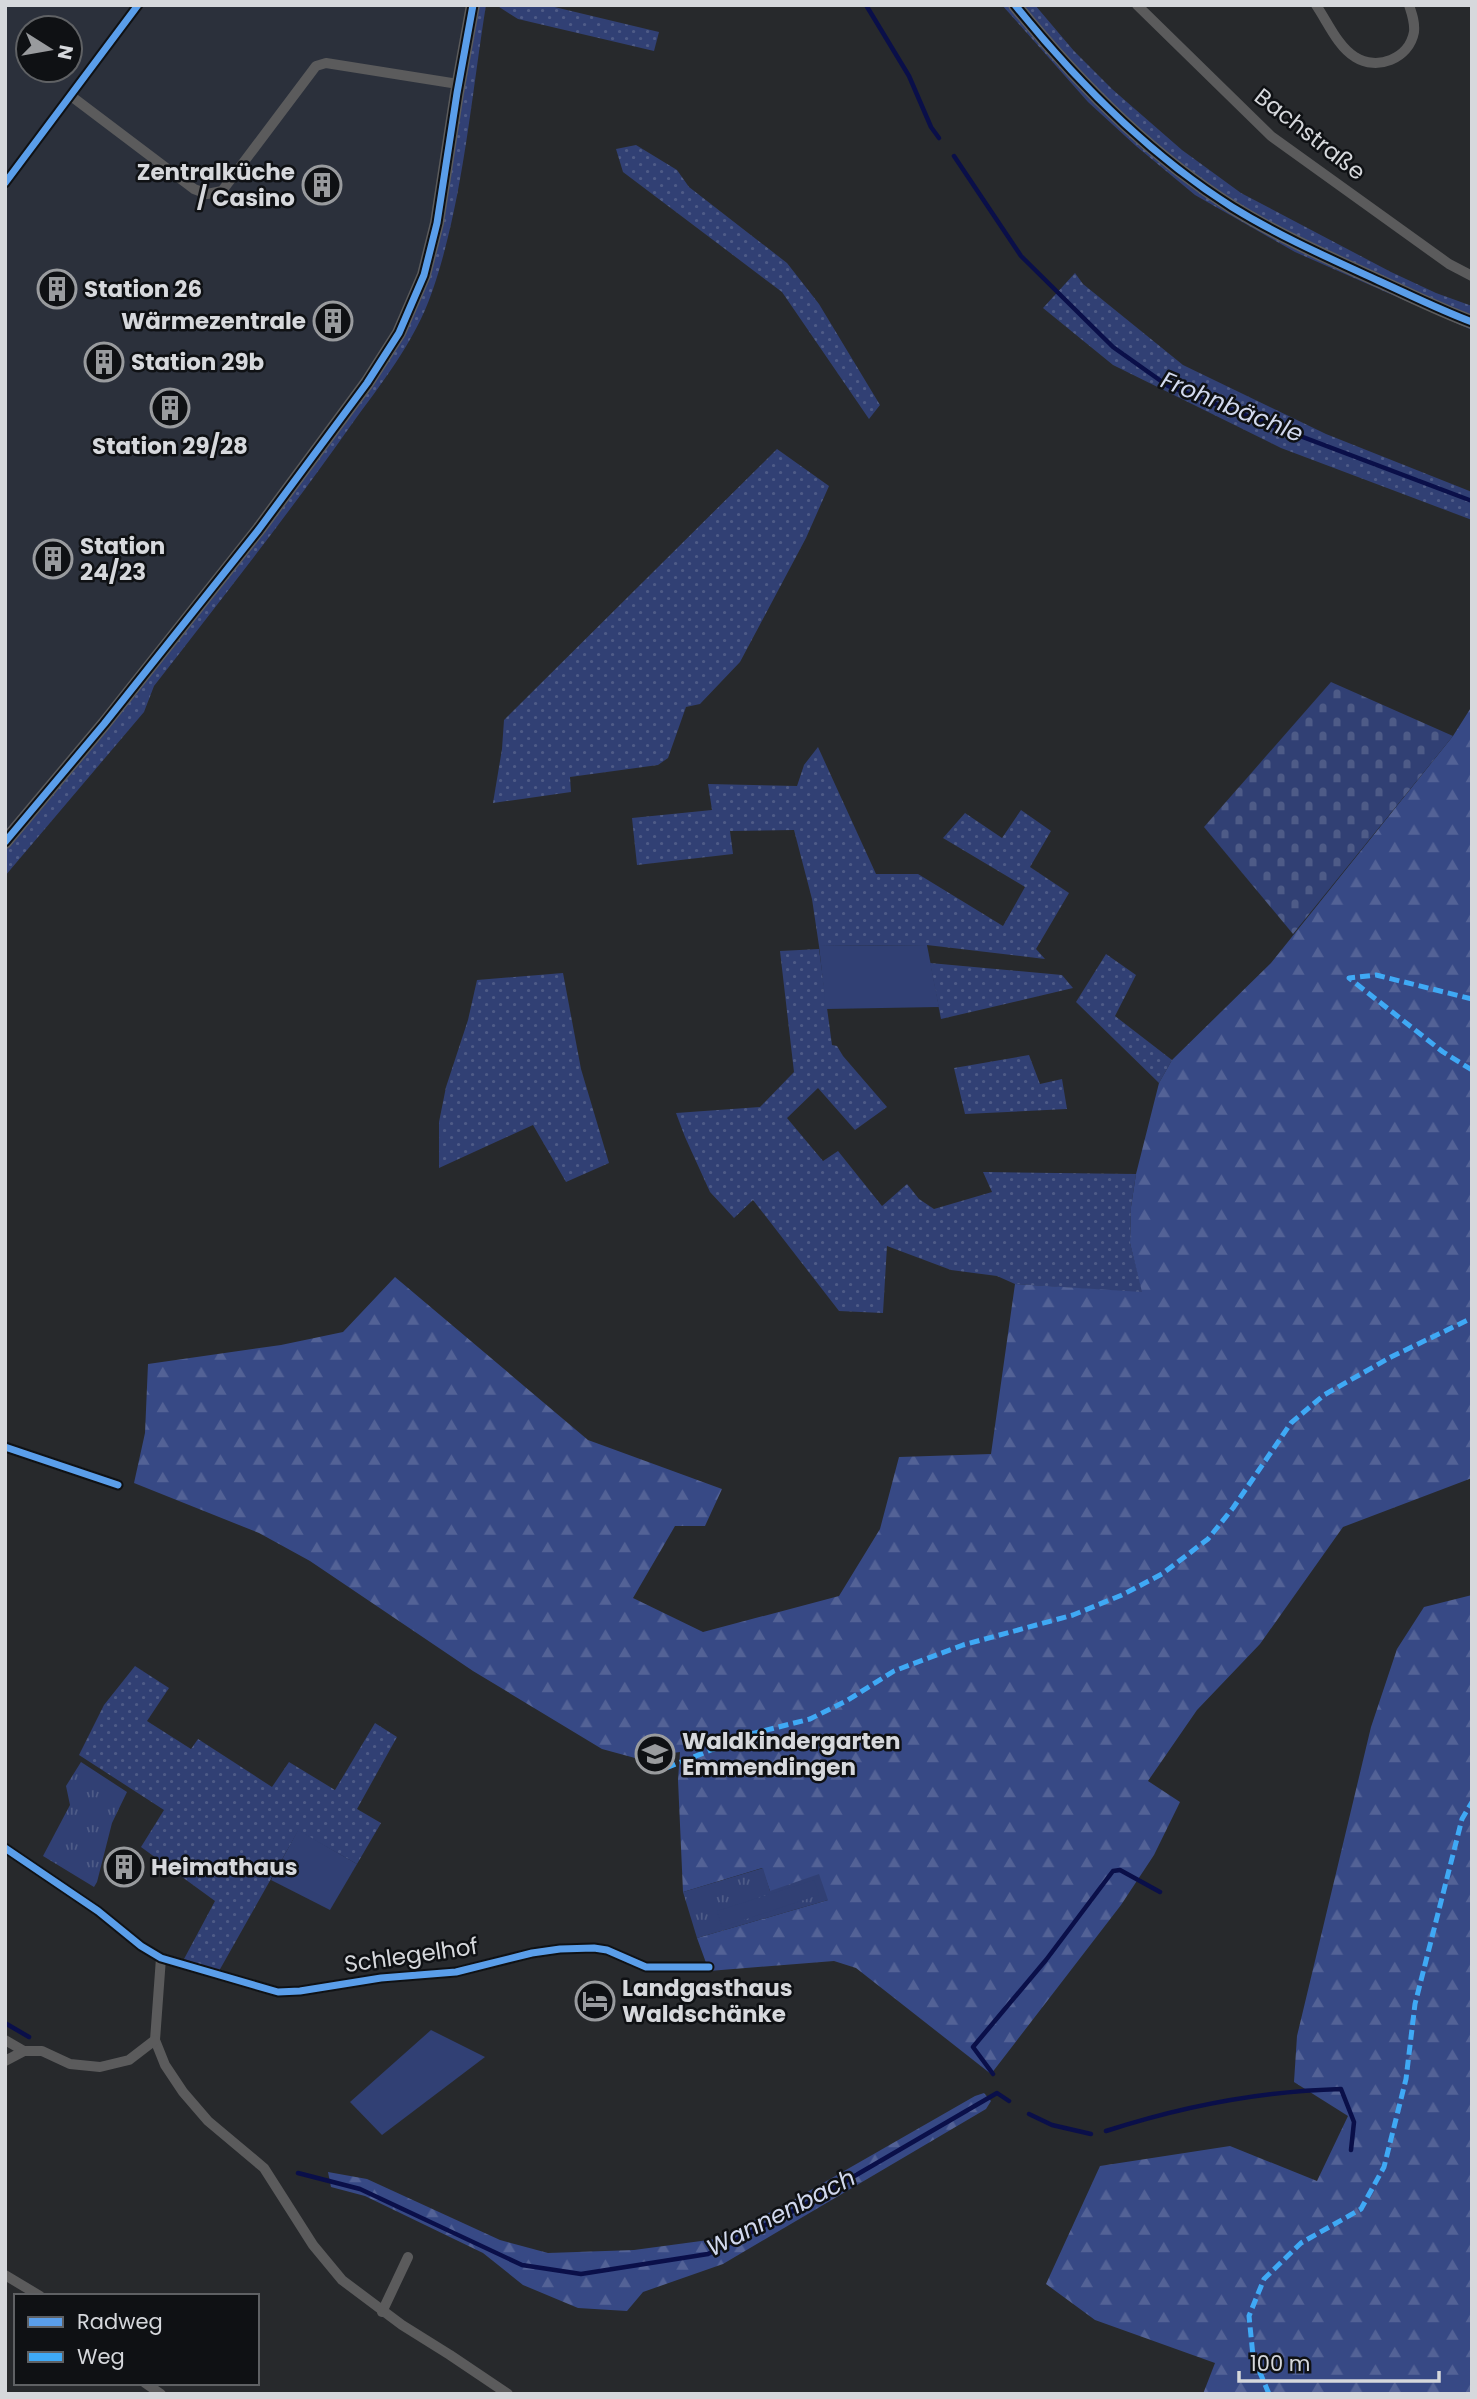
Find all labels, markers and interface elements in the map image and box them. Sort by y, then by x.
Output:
north arrow [14,14,84,84]
text: N [51,43,80,62]
street label: Bachstraße [1248,81,1372,187]
place label: Zentralküche / Casino [137,156,295,214]
building icon: Zentralküche / Casino [301,164,343,206]
building icon: Station 26 [36,268,78,310]
place label: Station 26 [84,273,202,305]
building icon: Wärmezentrale [312,300,354,342]
place label: Wärmezentrale [121,305,306,337]
building icon: Station 29b [83,341,125,383]
place label: Station 29b [131,346,264,378]
water label: Frohnbächle [1156,363,1308,450]
building icon: Station 29/28 [149,387,191,429]
place label: Station 29/28 [92,430,248,462]
place label: Station 24/23 [80,530,165,588]
building icon: Station 24/23 [32,538,74,580]
place label: Waldkindergarten Emmendingen [682,1725,900,1783]
school or university icon: Waldkindergarten Emmendingen [634,1733,676,1775]
building icon: Heimathaus [103,1846,145,1888]
place label: Heimathaus [151,1851,298,1883]
street label: Schlegelhof [342,1930,480,1980]
place label: Landgasthaus Waldschänke [622,1972,793,2030]
hotel icon: Landgasthaus Waldschänke [574,1980,616,2022]
water label: Wannenbach [701,2161,861,2264]
legend [14,2294,259,2385]
text: Radweg [77,2307,163,2336]
scale bar [1239,2340,1438,2384]
text: Weg [77,2342,125,2371]
text: 100 m [1250,2349,1310,2378]

